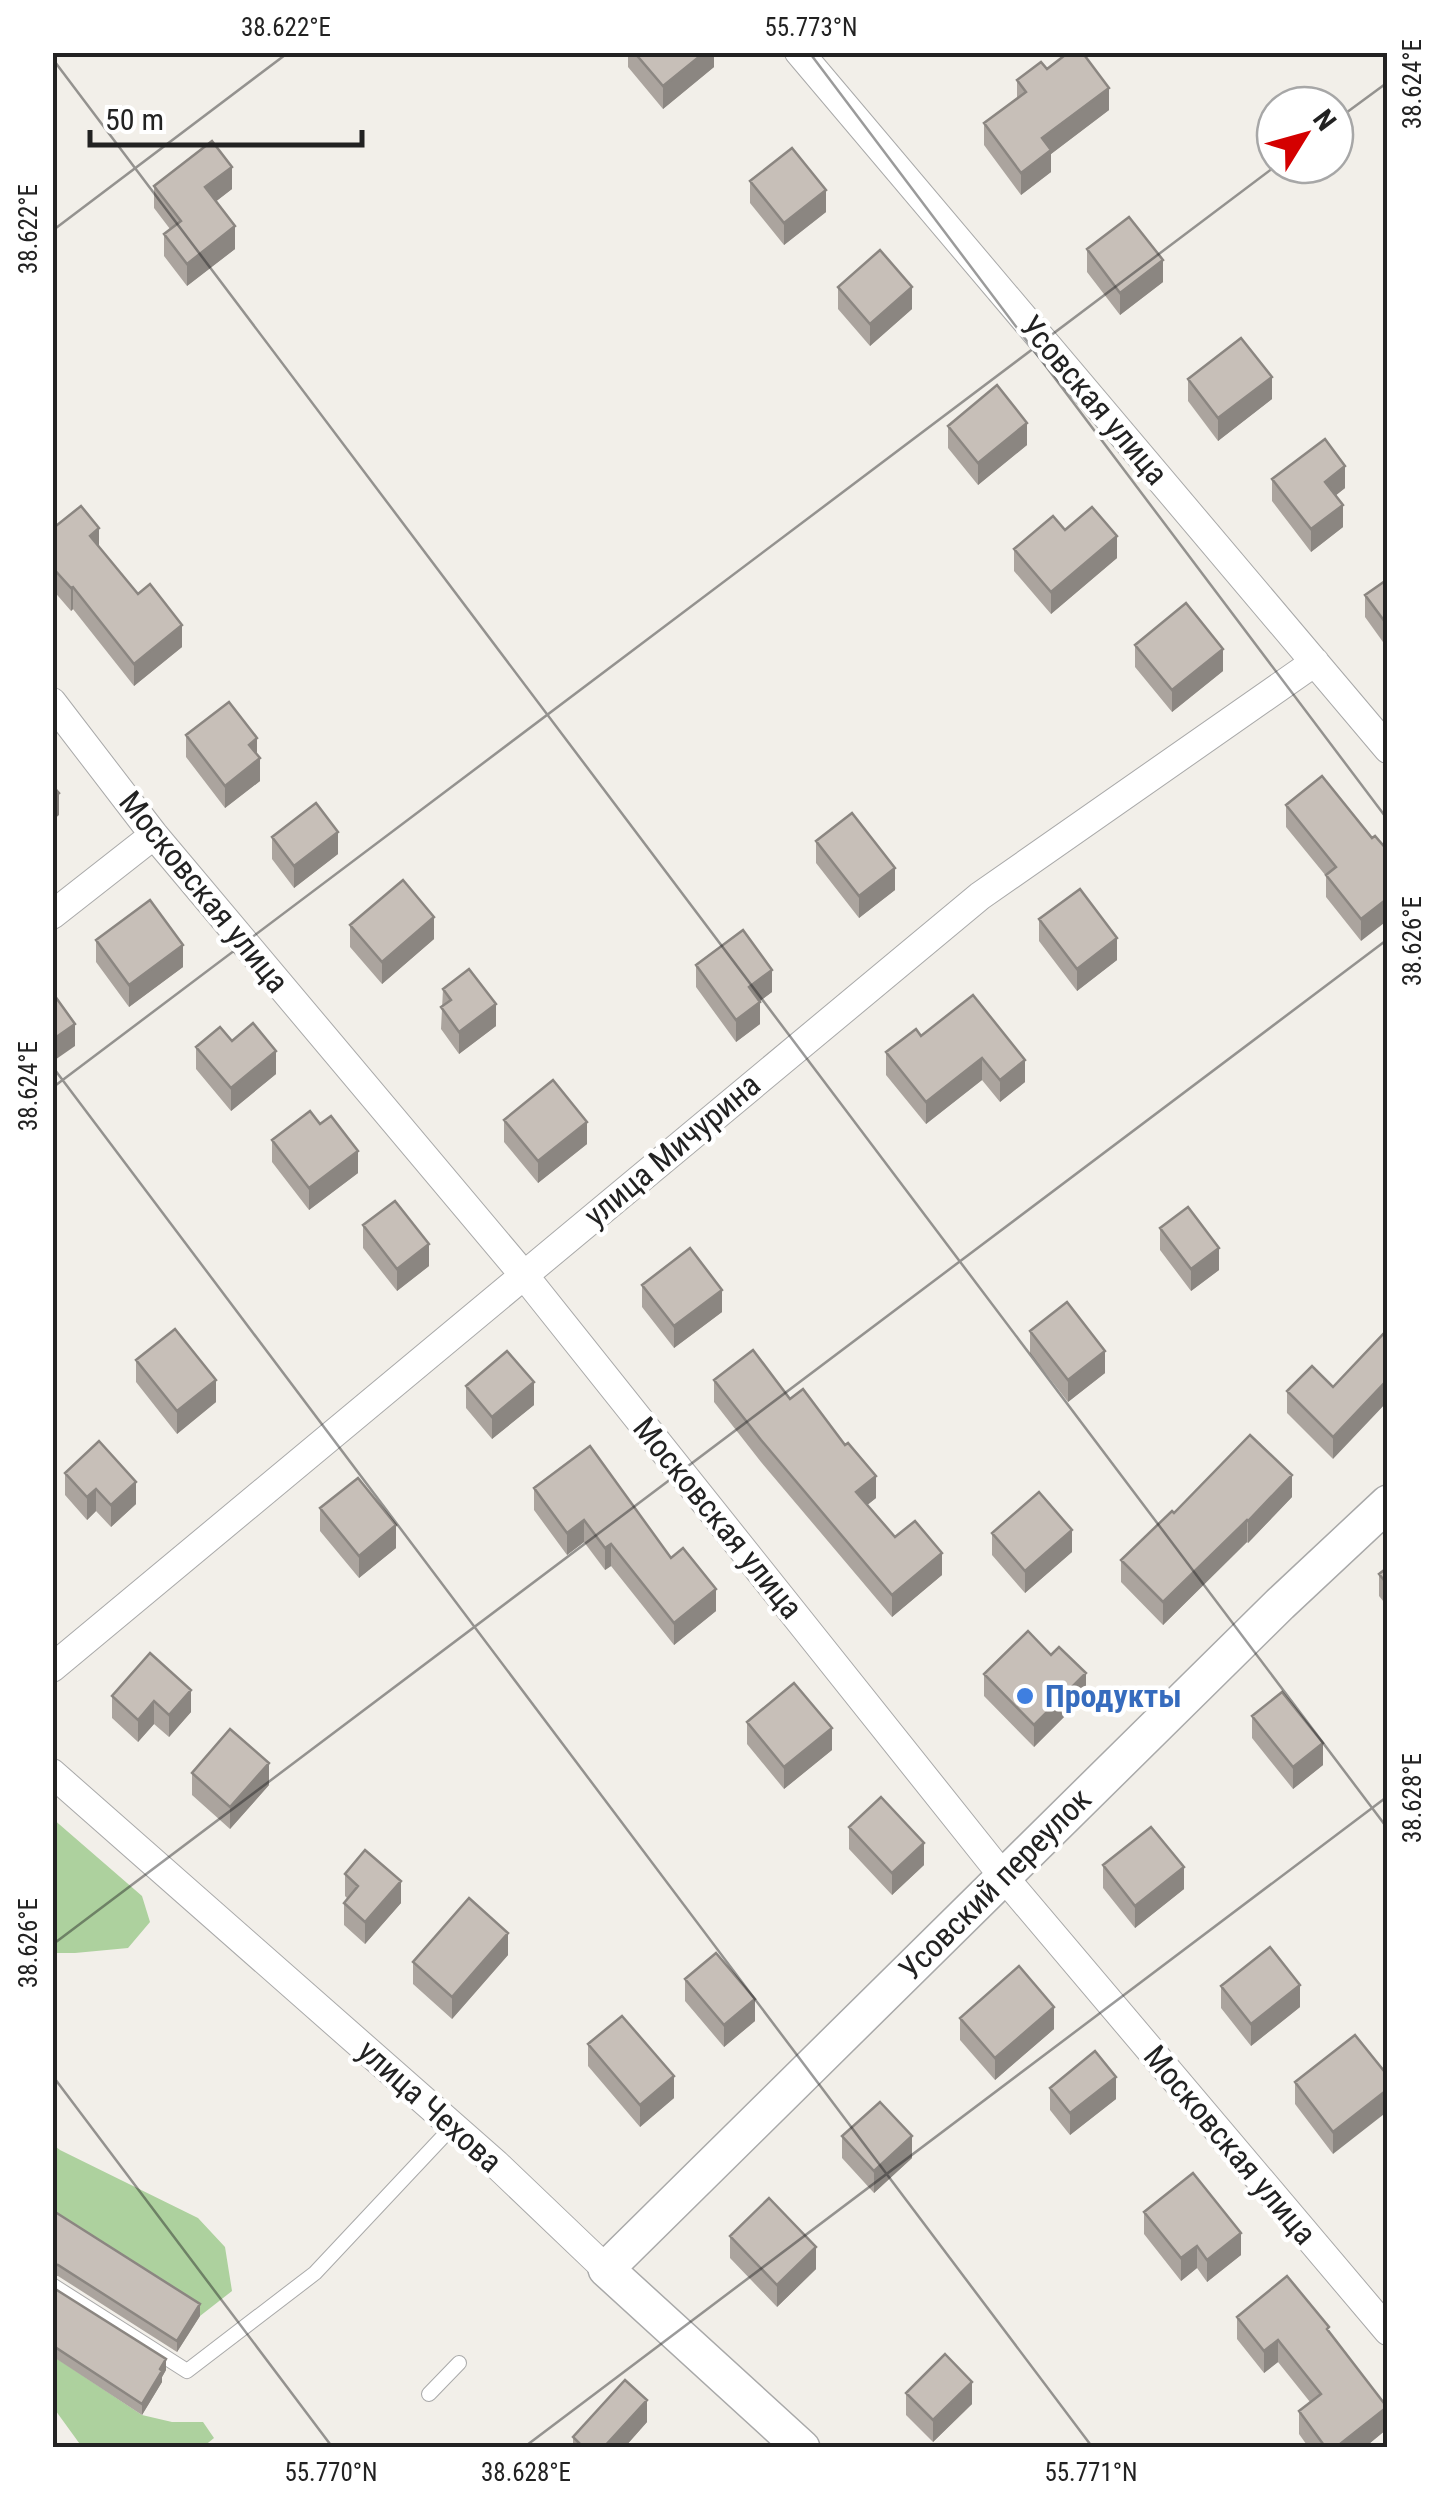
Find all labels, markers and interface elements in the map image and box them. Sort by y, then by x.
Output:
text: 38.622°E [241,13,331,42]
text: 55.773°N [764,13,858,42]
text: 38.624°E [1398,39,1427,129]
scale bar [90,85,362,147]
north arrow [1255,85,1355,185]
text: 50 m [105,102,164,137]
text: N [1306,103,1343,137]
text: 38.622°E [14,184,43,274]
street label: Усовская улица [1012,308,1176,492]
street label: Московская улица [111,784,297,1000]
text: 38.626°E [1398,896,1427,986]
text: 38.624°E [14,1041,43,1131]
street label: улица Мичурина [576,1066,768,1234]
street label: Московская улица [625,1410,811,1626]
place label: Продукты [1045,1677,1182,1715]
marker: Продукты [1014,1685,1036,1707]
text: 38.628°E [1398,1753,1427,1843]
street label: Усовский переулок [891,1780,1099,1988]
text: 38.626°E [14,1898,43,1988]
street label: улица Чехова [350,2032,510,2180]
street label: Московская улица [1136,2038,1324,2252]
text: 55.770°N [284,2458,378,2487]
text: 38.628°E [481,2458,571,2487]
text: 55.771°N [1044,2458,1138,2487]

